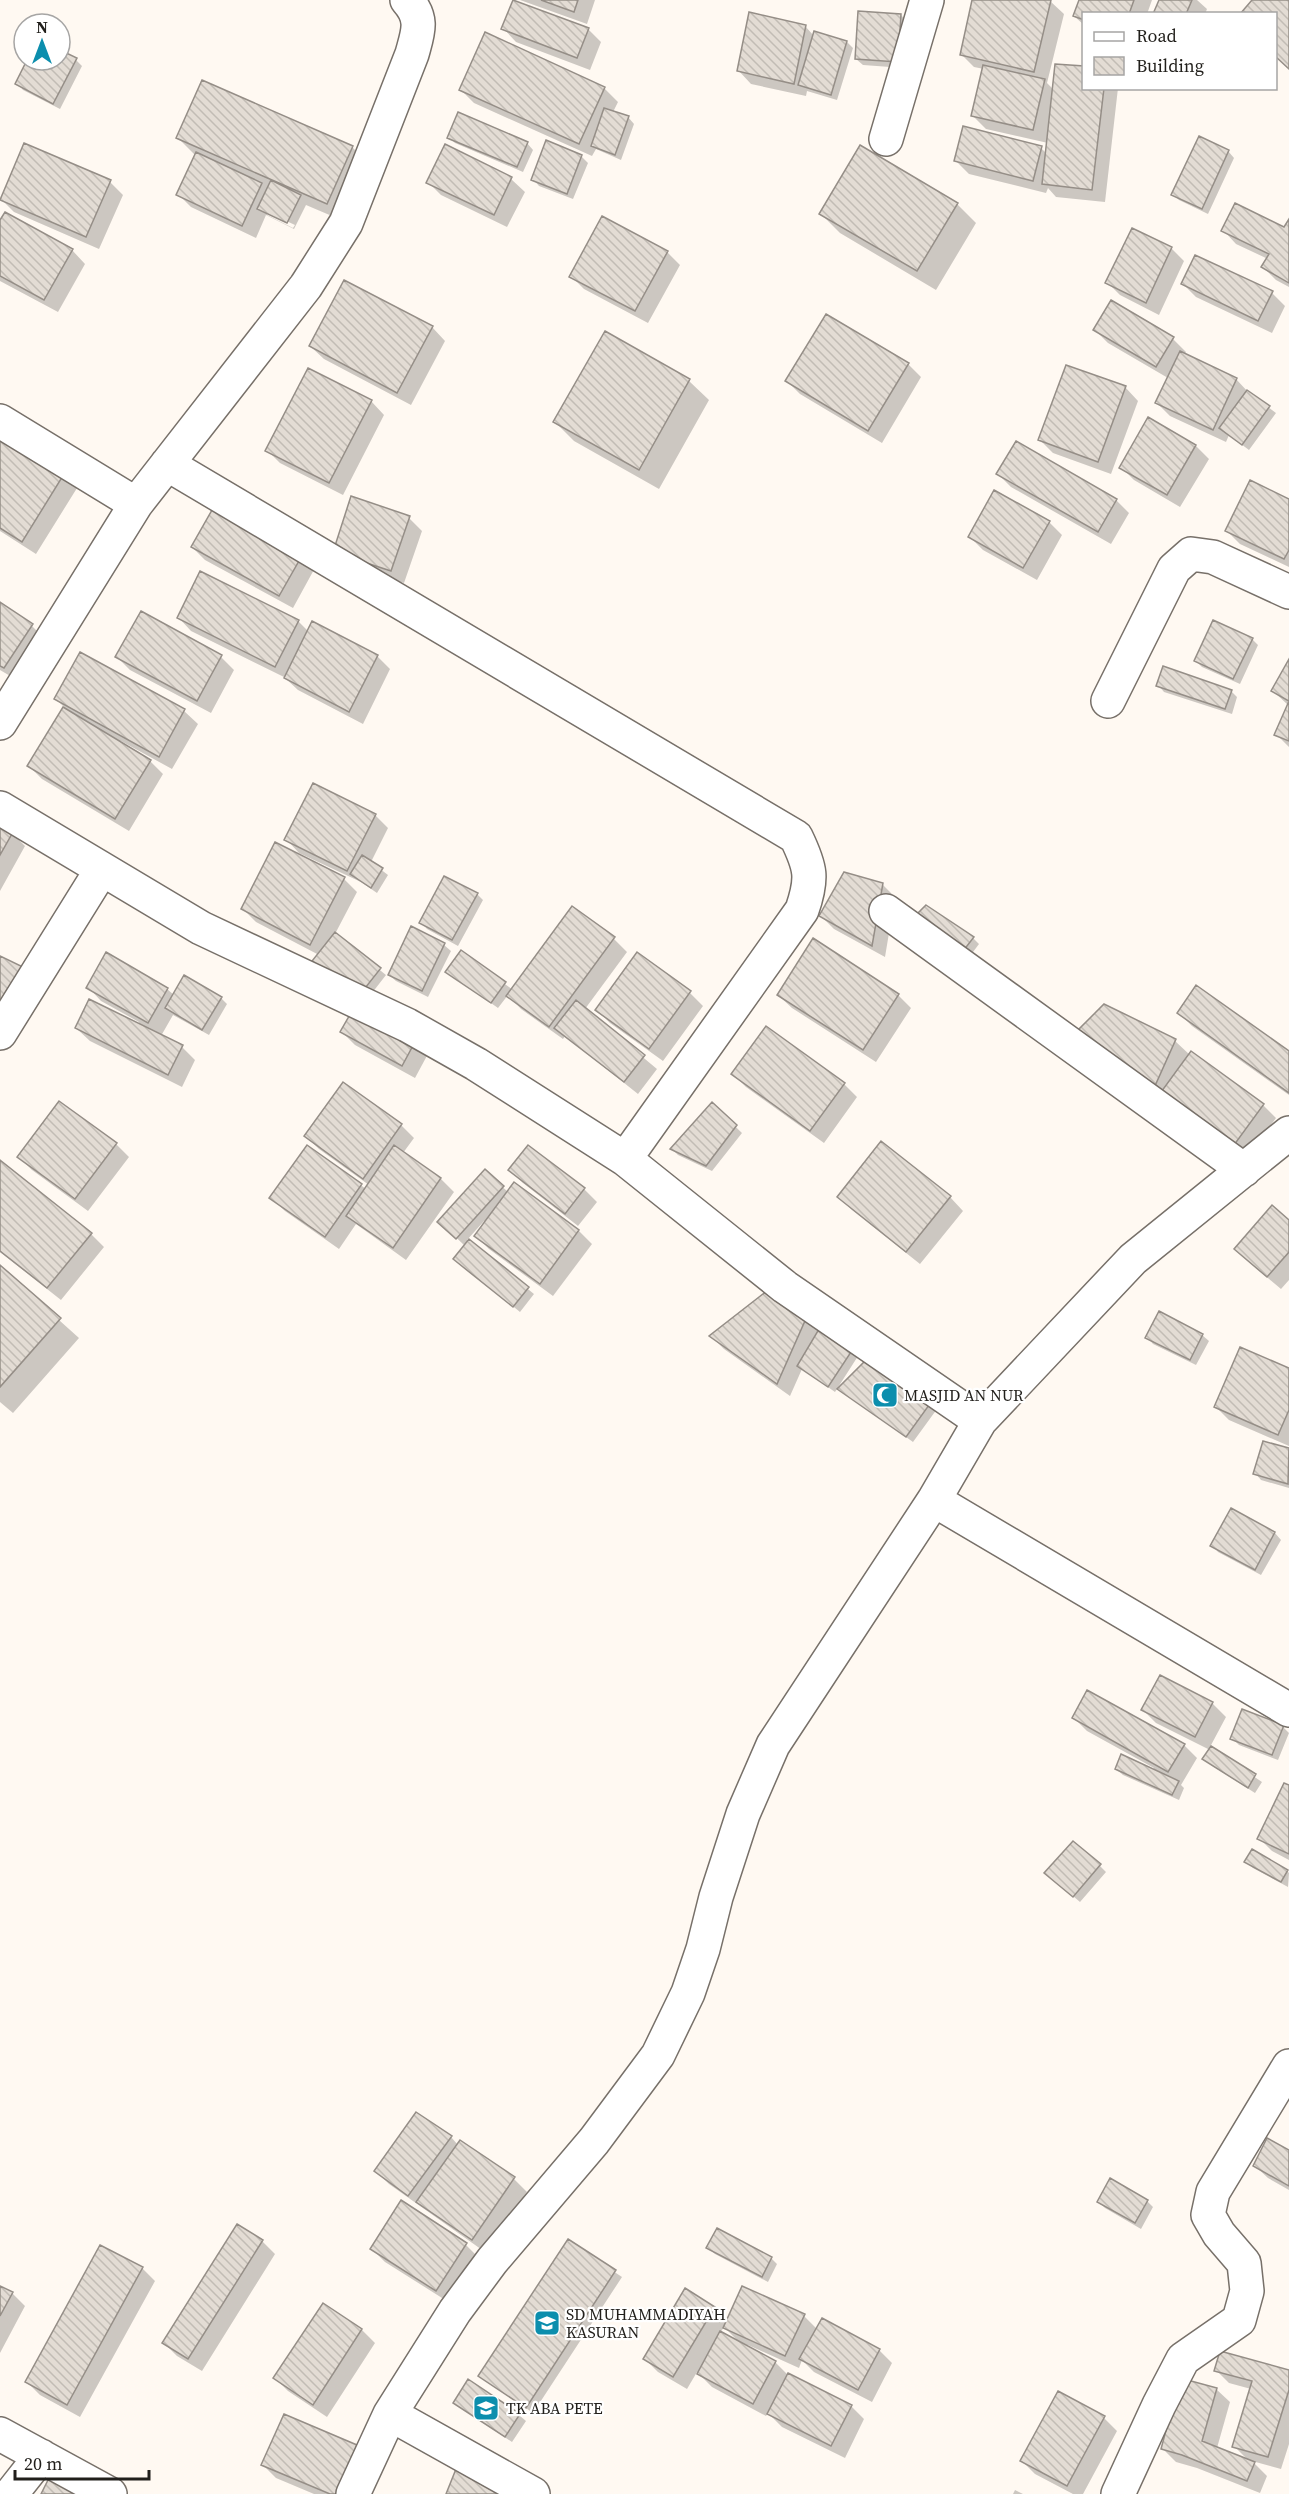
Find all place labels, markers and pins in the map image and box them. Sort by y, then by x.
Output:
mosque icon: MASJID AN NUR [870,1380,900,1410]
place label: MASJID AN NUR [904,1384,1024,1406]
place label: SD MUHAMMADIYAH KASURAN [566,2303,726,2343]
school or university icon: SD MUHAMMADIYAH KASURAN [532,2308,562,2338]
school or university icon: TK ABA PETE [471,2393,501,2423]
place label: TK ABA PETE [506,2397,603,2419]

